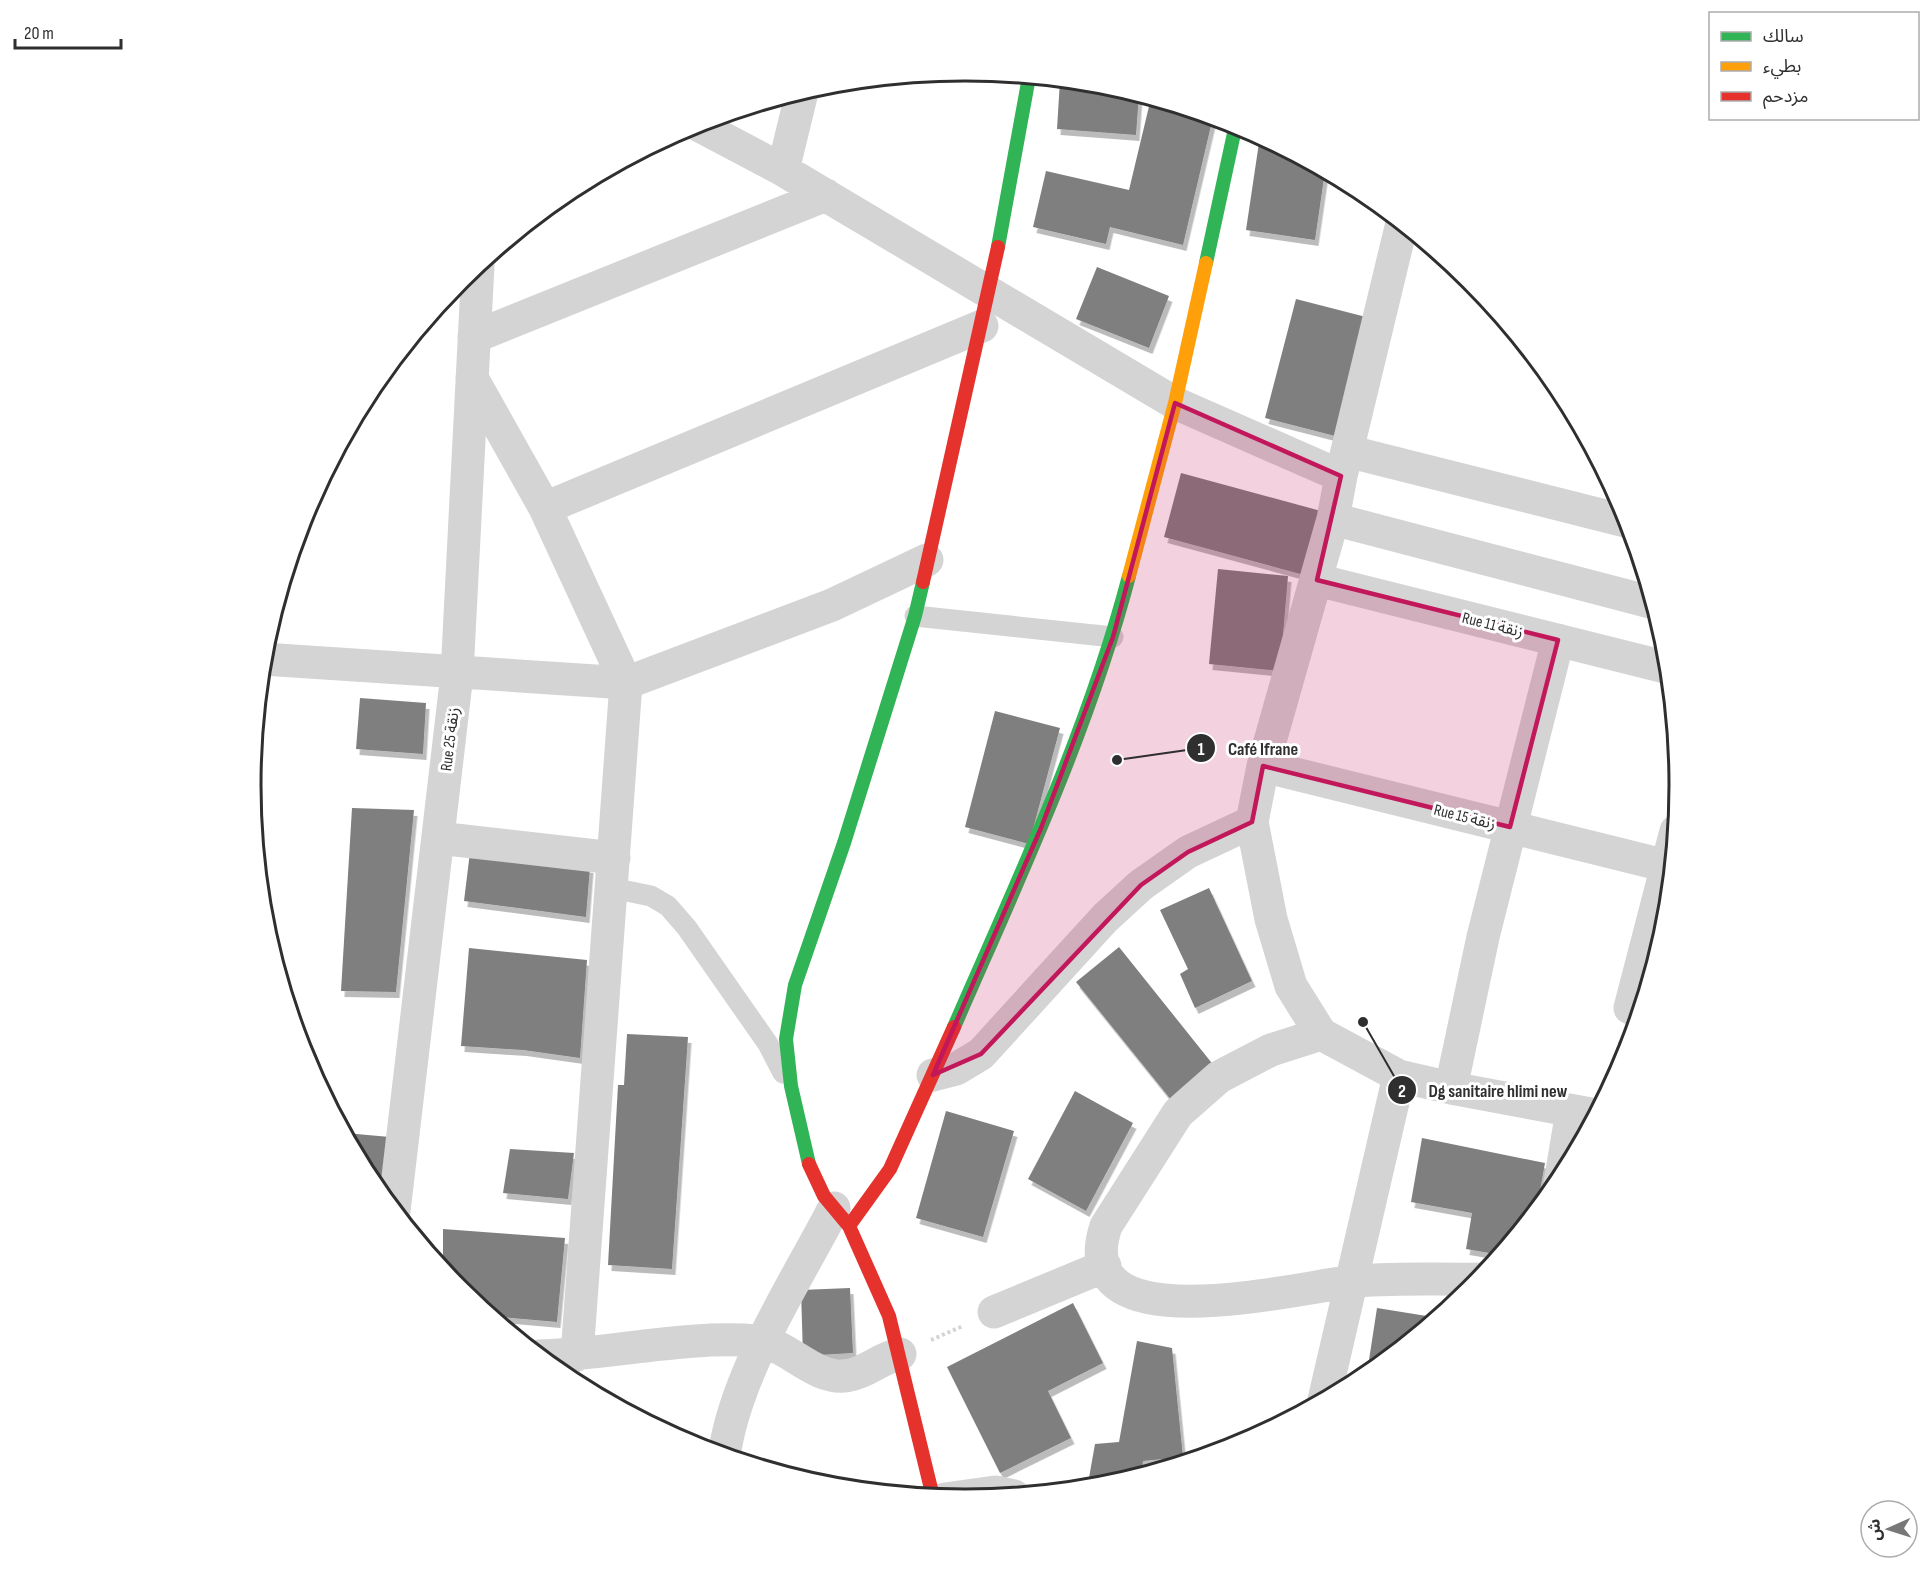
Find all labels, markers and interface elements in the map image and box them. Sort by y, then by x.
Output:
scale bar [15,12,122,50]
legend [1709,12,1919,120]
text: 20 m [24,23,54,44]
text: سالك [1763,26,1804,47]
text: بطيء [1763,56,1801,79]
text: مزدحم [1763,86,1808,109]
street label: Rue 11 زنقة [1460,609,1525,642]
street label: Rue 25 زنقة [437,706,464,772]
callout: Café Ifrane [1186,730,1310,766]
text: 1 [1197,739,1205,760]
text: Café Ifrane [1228,739,1298,760]
street label: Rue 15 زنقة [1432,801,1498,834]
callout: Dg sanitaire hlimi new [1387,1072,1579,1108]
text: 2 [1398,1081,1406,1102]
text: Dg sanitaire hlimi new [1429,1081,1568,1102]
north arrow [1859,1499,1919,1559]
text: ش [1865,1518,1886,1541]

